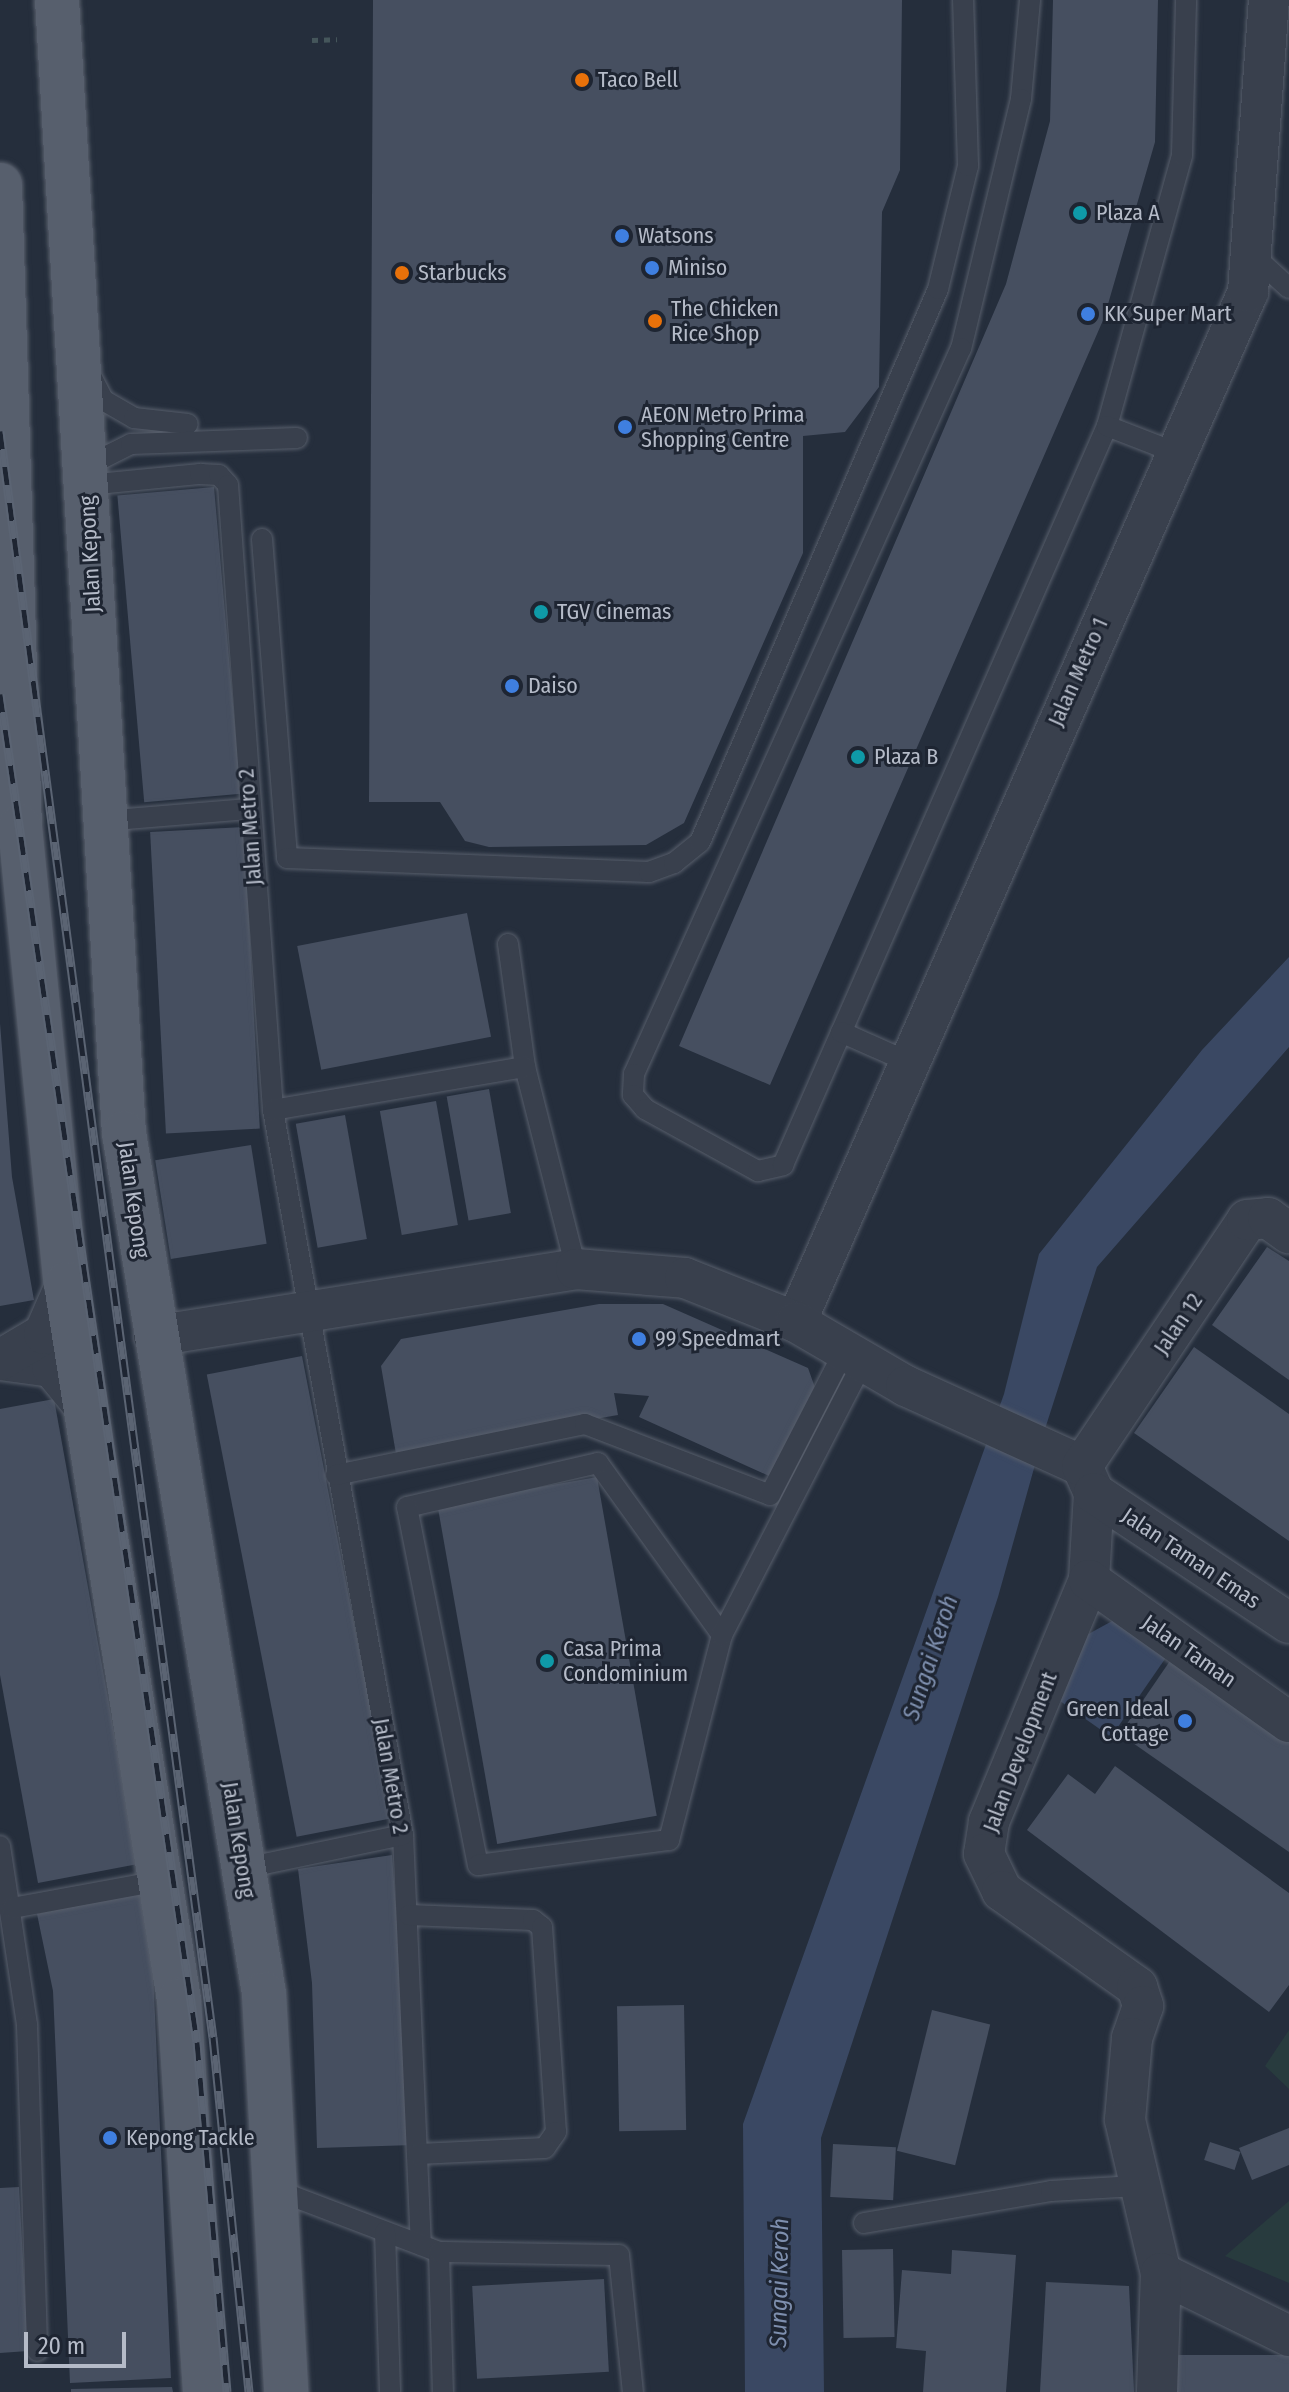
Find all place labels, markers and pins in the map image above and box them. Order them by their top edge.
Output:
place label: Taco Bell [598,67,678,93]
marker: Taco Bell [573,71,591,89]
place label: Plaza A [1096,200,1160,226]
marker: Plaza A [1071,204,1089,222]
place label: Watsons [638,223,714,249]
marker: Watsons [613,227,631,245]
place label: Miniso [668,255,727,281]
marker: Miniso [643,259,661,277]
place label: Starbucks [418,260,507,286]
marker: Starbucks [393,264,411,282]
place label: The Chicken Rice Shop [671,295,779,346]
place label: KK Super Mart [1104,301,1232,327]
marker: KK Super Mart [1079,305,1097,323]
marker: The Chicken Rice Shop [646,312,664,330]
place label: AEON Metro Prima Shopping Centre [641,401,804,452]
marker: AEON Metro Prima Shopping Centre [616,418,634,436]
place label: TGV Cinemas [557,599,672,625]
marker: TGV Cinemas [532,603,550,621]
place label: Daiso [528,673,578,699]
marker: Daiso [503,677,521,695]
place label: Plaza B [874,744,938,770]
marker: Plaza B [849,748,867,766]
place label: 99 Speedmart [655,1326,780,1352]
marker: 99 Speedmart [630,1330,648,1348]
place label: Casa Prima Condominium [563,1635,688,1686]
marker: Casa Prima Condominium [538,1652,556,1670]
place label: Green Ideal Cottage [1066,1695,1169,1746]
marker: Green Ideal Cottage [1176,1712,1194,1730]
place label: Kepong Tackle [126,2125,255,2151]
marker: Kepong Tackle [101,2129,119,2147]

